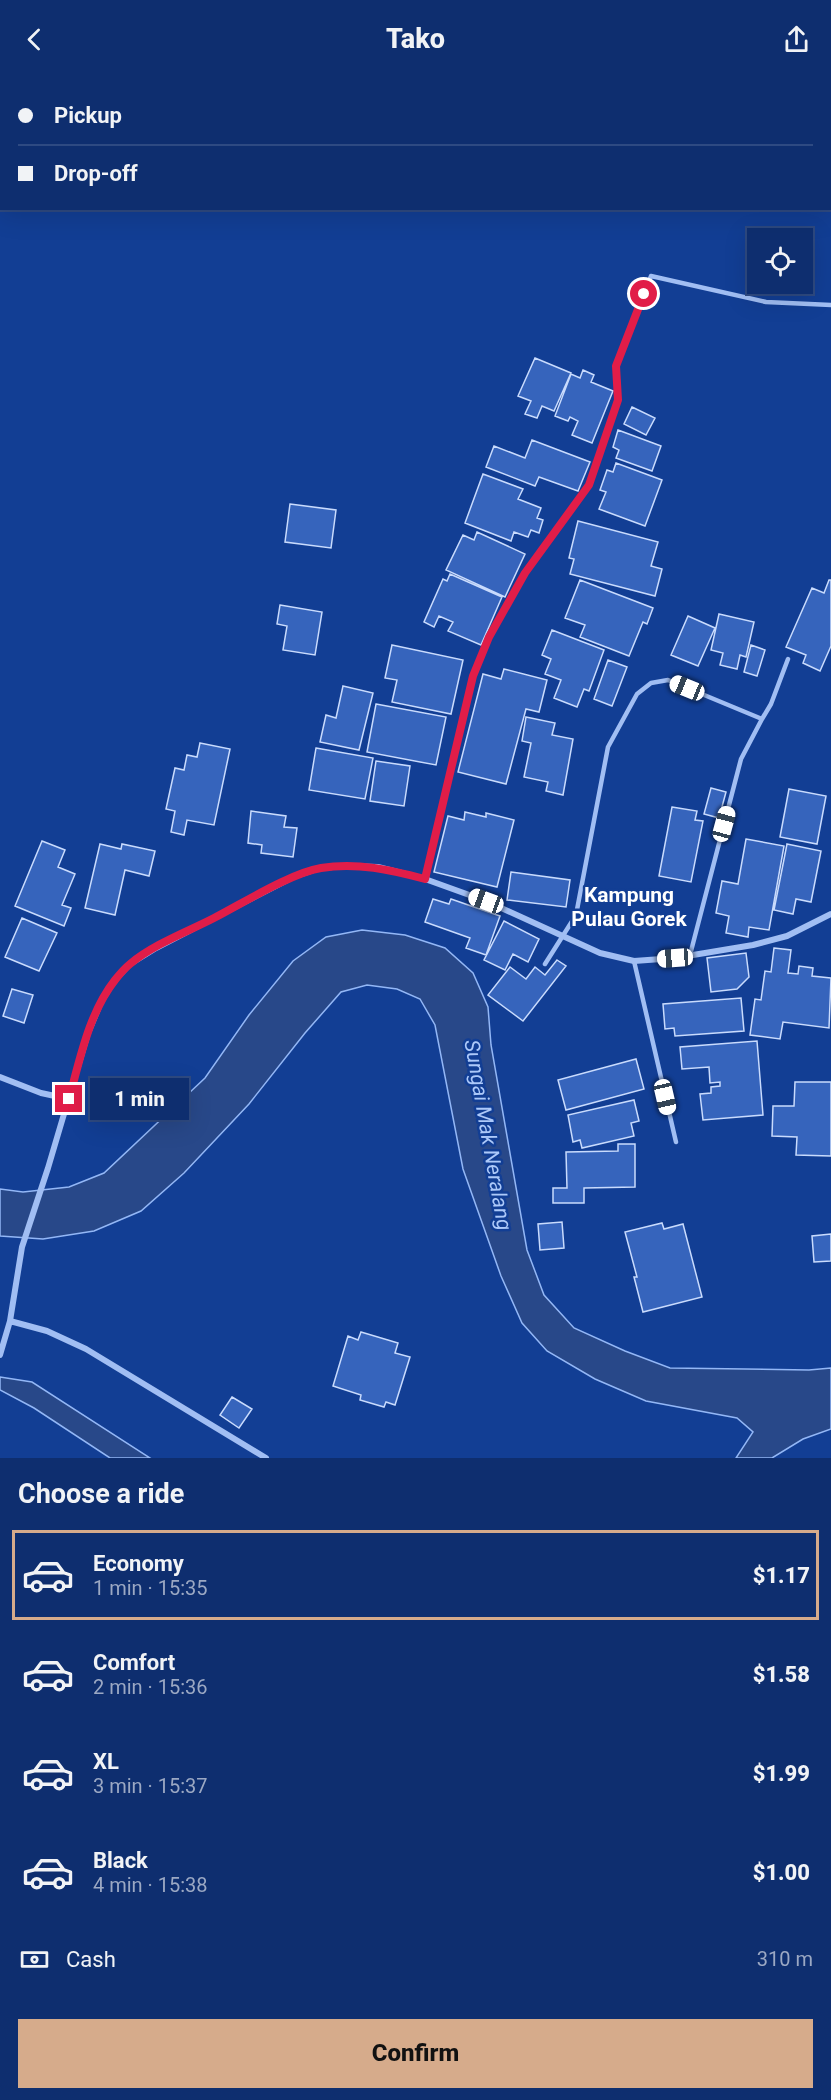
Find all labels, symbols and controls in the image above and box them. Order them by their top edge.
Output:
icon: back [18,23,51,56]
text: Tako [386,23,445,55]
icon: share [780,23,813,56]
text: Pickup [54,103,122,128]
text: Drop-off [54,161,138,186]
map controls [747,228,813,294]
button: locate [747,228,813,294]
route start [630,280,657,307]
car [667,673,707,703]
car [711,804,737,844]
district label: Kampung Pulau Gorek [571,883,687,931]
car [466,886,506,916]
car [656,948,694,968]
water label: Sungai Mak Neralang [459,1038,517,1232]
car [652,1077,678,1117]
callout: 1 min [90,1078,189,1120]
route end [55,1085,82,1112]
text: 1 min [114,1087,165,1111]
text: Choose a ride [18,1478,184,1510]
icon: car [21,1548,75,1602]
text: Economy [93,1551,184,1576]
text: $1.17 [753,1563,810,1588]
text: 1 min · 15:35 [93,1576,208,1600]
icon: car [21,1647,75,1701]
text: Comfort [93,1650,175,1675]
text: $1.58 [753,1662,810,1687]
text: 2 min · 15:36 [93,1675,208,1699]
icon: car [21,1746,75,1800]
text: XL [93,1749,119,1774]
text: $1.99 [753,1761,810,1786]
text: 3 min · 15:37 [93,1774,208,1798]
icon: car [21,1845,75,1899]
text: Black [93,1848,148,1873]
text: $1.00 [753,1860,810,1885]
text: 4 min · 15:38 [93,1873,208,1897]
icon: cash [18,1943,51,1976]
text: Cash [66,1947,116,1972]
text: 310 m [757,1947,813,1971]
button: Confirm [18,2019,813,2088]

